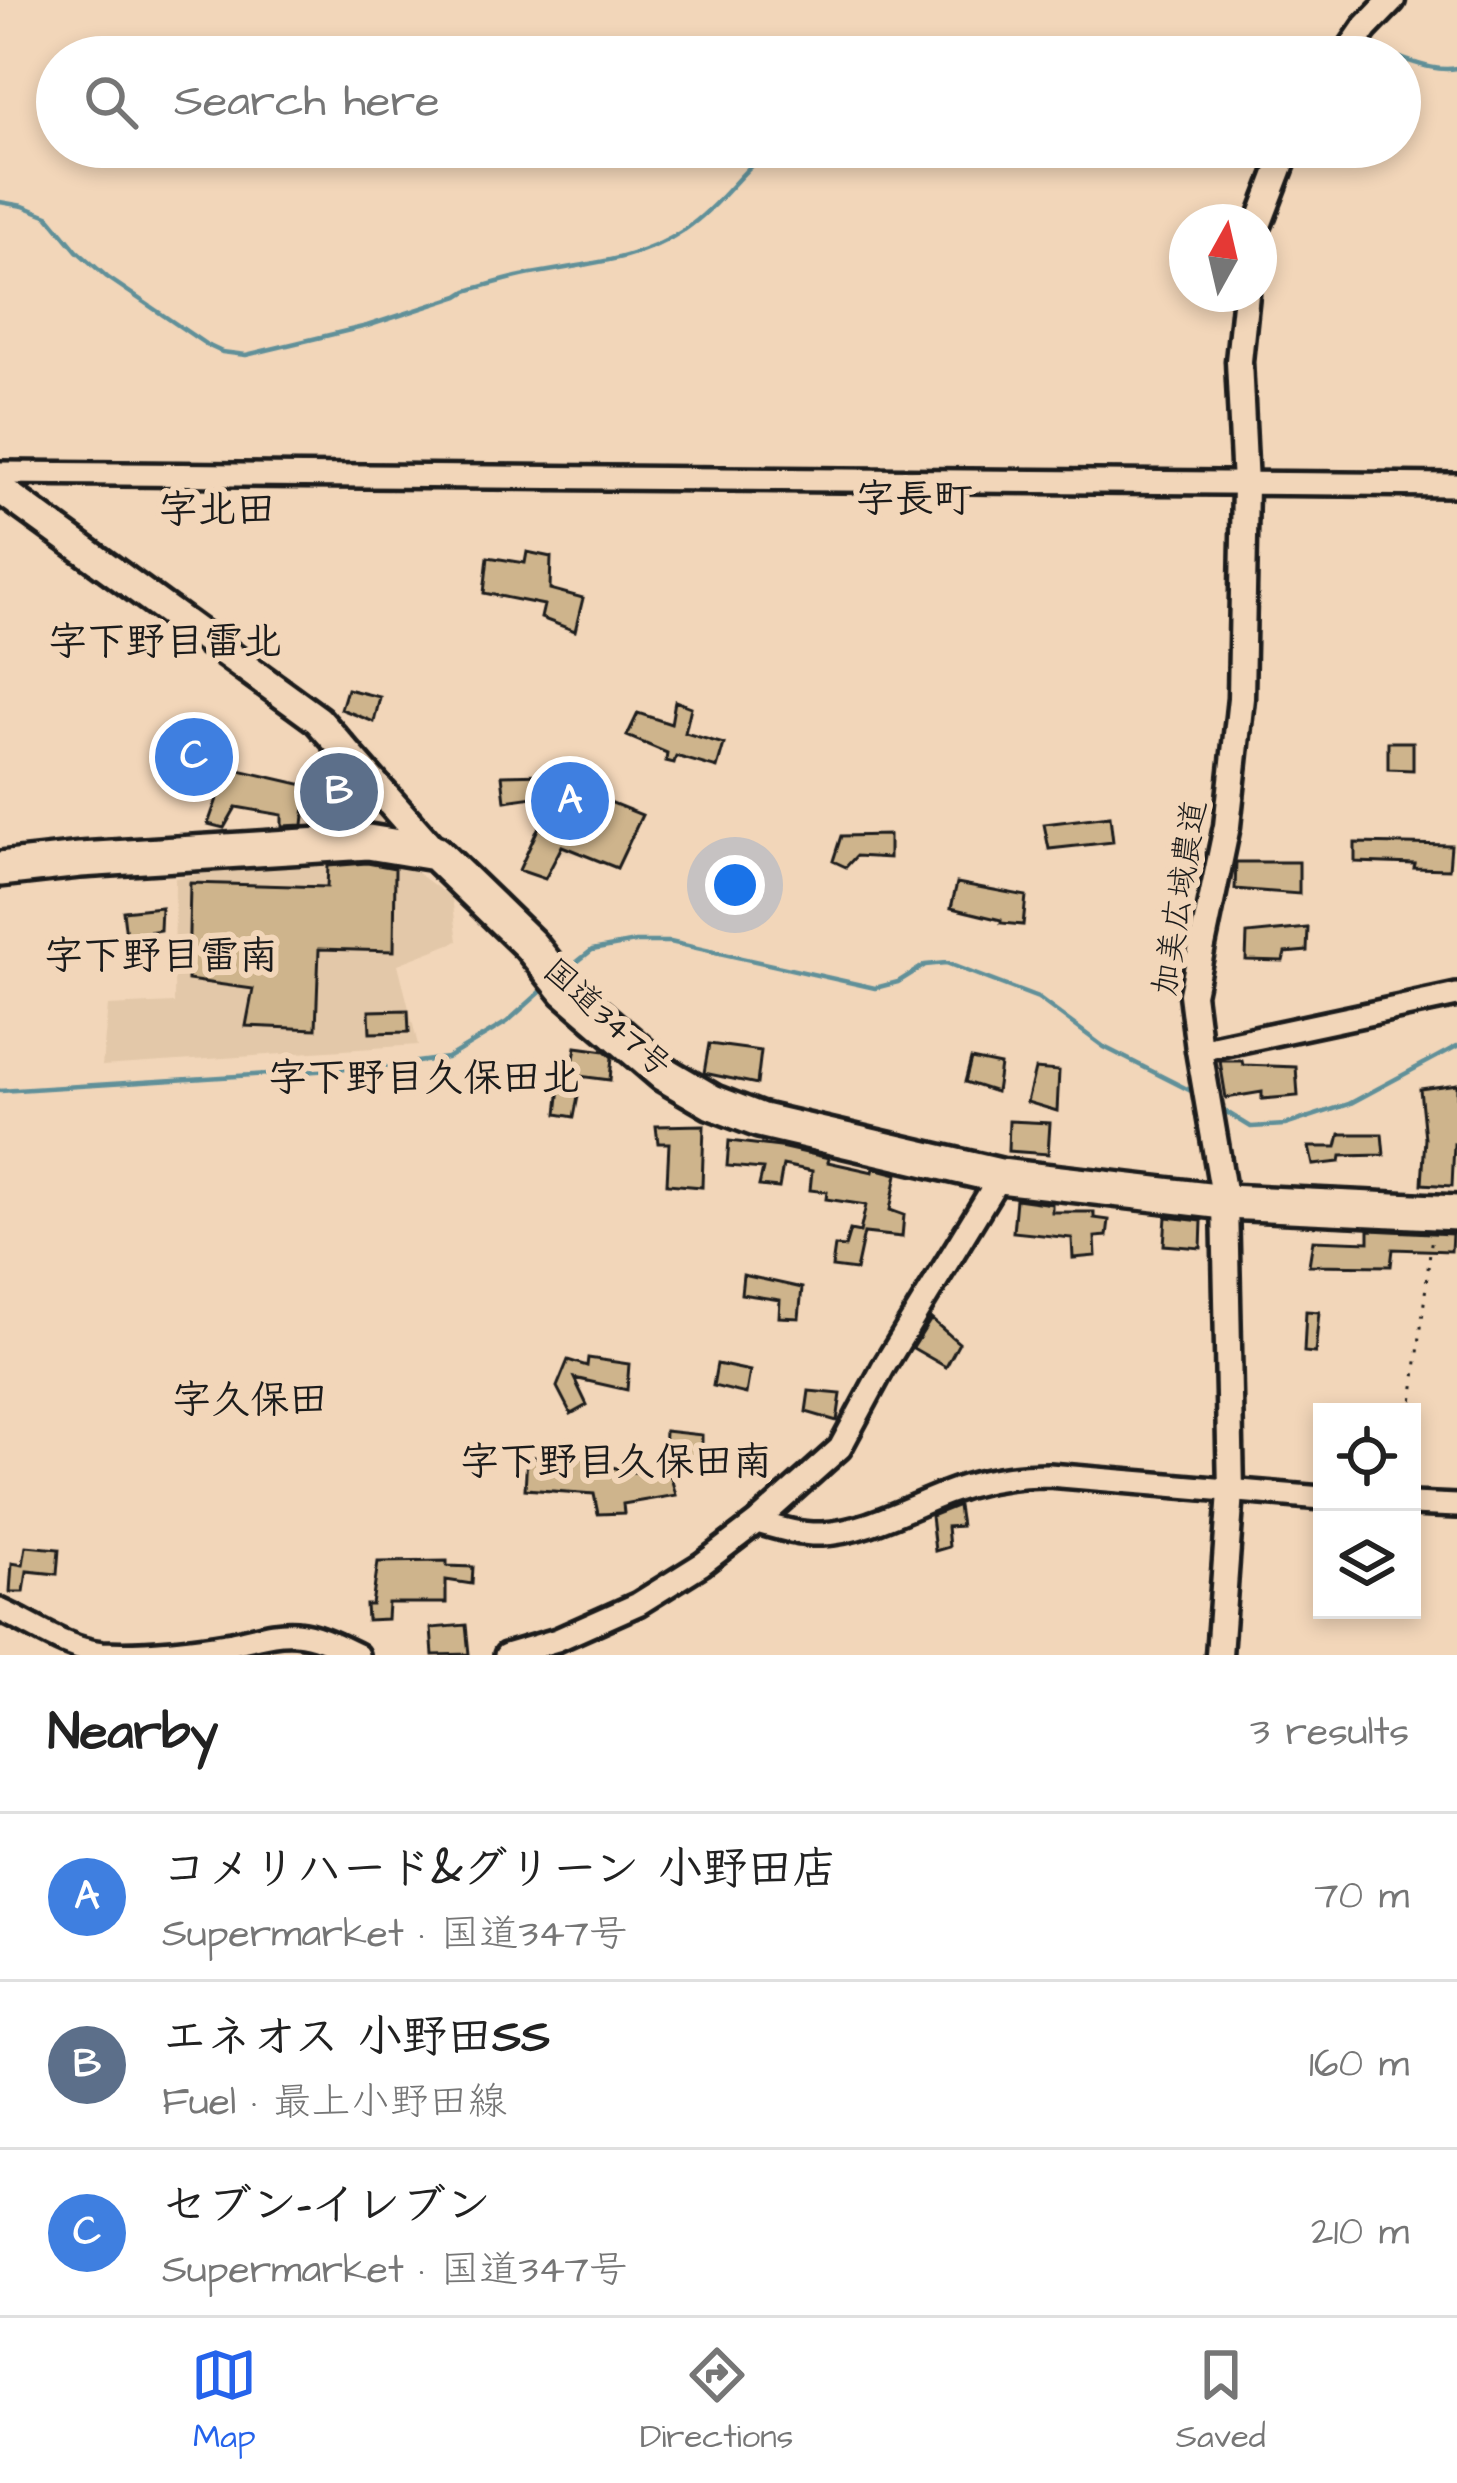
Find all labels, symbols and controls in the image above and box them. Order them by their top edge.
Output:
search box [36,36,1421,168]
icon: search [78,69,144,135]
text: Search here [174,71,440,133]
north arrow [1169,204,1277,312]
district label: 字長町 [855,473,973,527]
district label: 字北田 [158,484,276,538]
district label: 字下野目雷北 [48,616,282,670]
pin: C [155,712,233,802]
pin: B [300,747,378,837]
pin: A [531,756,609,846]
street label: 加美広域農道 [1142,797,1218,999]
your location [705,855,765,915]
district label: 字下野目雷南 [44,930,278,984]
street label: 国道347号 [533,948,681,1088]
district label: 字下野目久保田北 [268,1052,580,1106]
district label: 字久保田 [172,1374,328,1428]
map controls [1313,1403,1421,1619]
button: locate [1313,1403,1421,1511]
district label: 字下野目久保田南 [460,1436,772,1490]
button: layers [1313,1511,1421,1619]
text: Nearby [48,1698,218,1769]
text: 3 results [1250,1706,1409,1760]
text: コメリハード&グリーン 小野田店 [162,1839,837,1901]
text: A [75,1870,99,1924]
text: 70 m [1314,1870,1409,1924]
text: Supermarket · 国道347号 [162,1908,628,1962]
text: エネオス 小野田SS [162,2007,550,2069]
text: B [73,2038,101,2092]
text: 160 m [1309,2038,1409,2092]
text: Fuel · 最上小野田線 [162,2076,507,2130]
text: セブン-イレブン [162,2175,491,2237]
text: C [73,2206,101,2260]
text: 210 m [1311,2206,1409,2260]
text: Supermarket · 国道347号 [162,2244,628,2298]
tab: Map [191,2342,257,2460]
tab: Directions [640,2342,793,2460]
tab: Saved [1176,2342,1266,2460]

